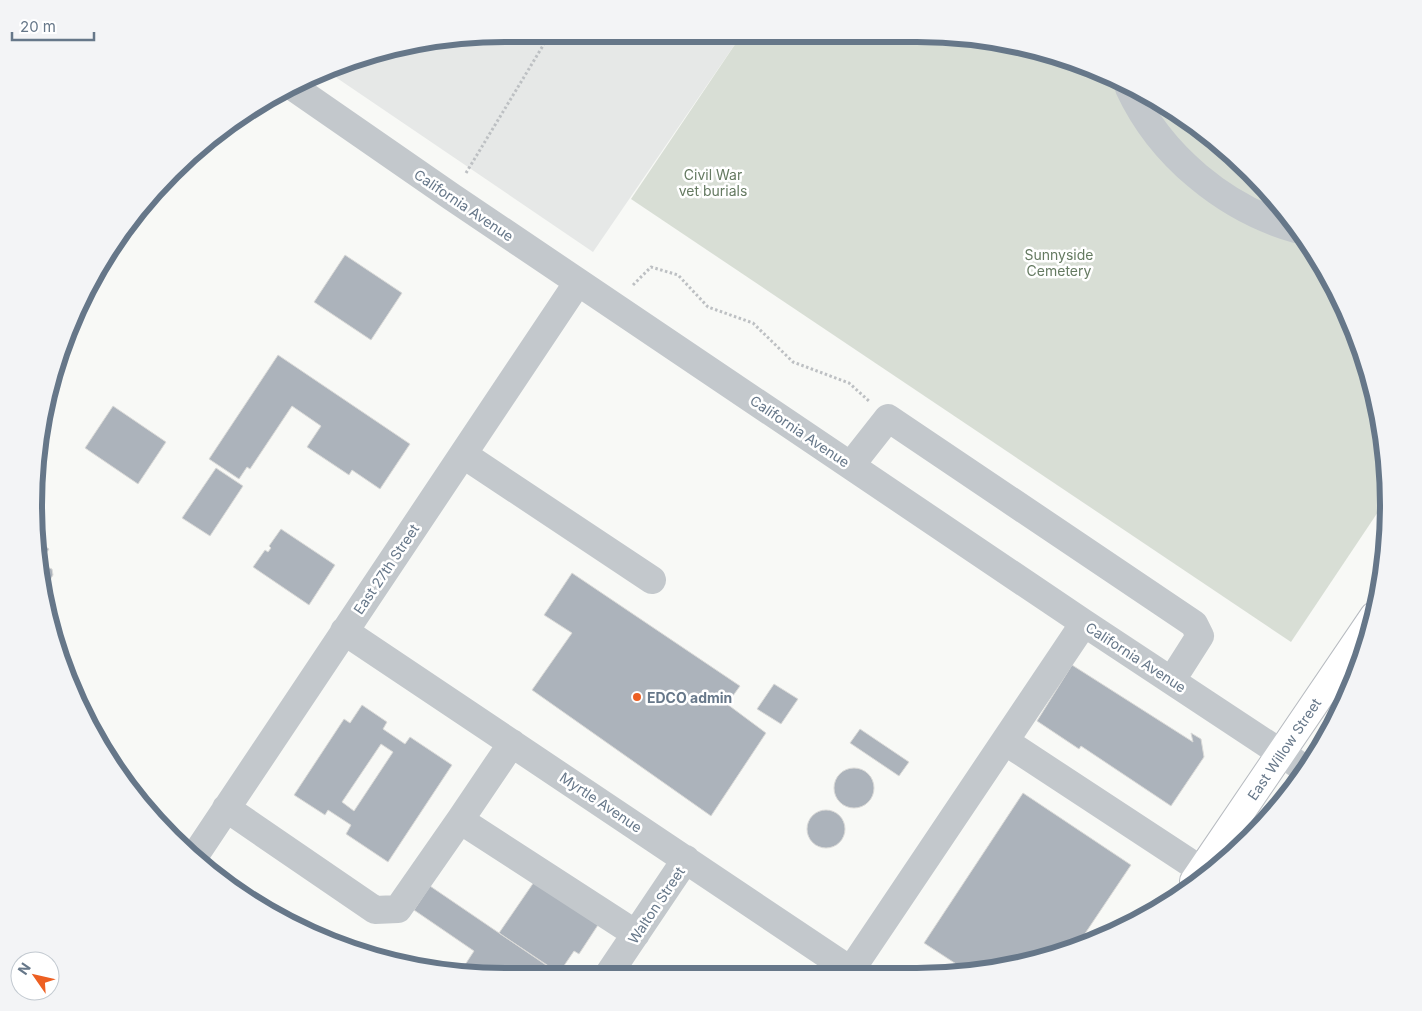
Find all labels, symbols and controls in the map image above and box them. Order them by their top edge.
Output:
scale bar [12,10,95,42]
text: 20 m [20,17,56,36]
street label: California Avenue [411,165,517,245]
park label: Civil War vet burials [679,166,747,199]
park label: Sunnyside Cemetery [1025,246,1093,279]
street label: California Avenue [747,391,853,471]
street label: East 27th Street [350,520,423,617]
street label: California Avenue [1083,618,1189,696]
place label: EDCO admin [647,689,732,706]
marker: EDCO admin [631,691,643,703]
street label: East Willow Street [1244,694,1325,803]
street label: Myrtle Avenue [557,768,645,836]
street label: Walton Street [624,863,688,947]
north arrow [10,951,60,1001]
text: N [14,959,34,978]

